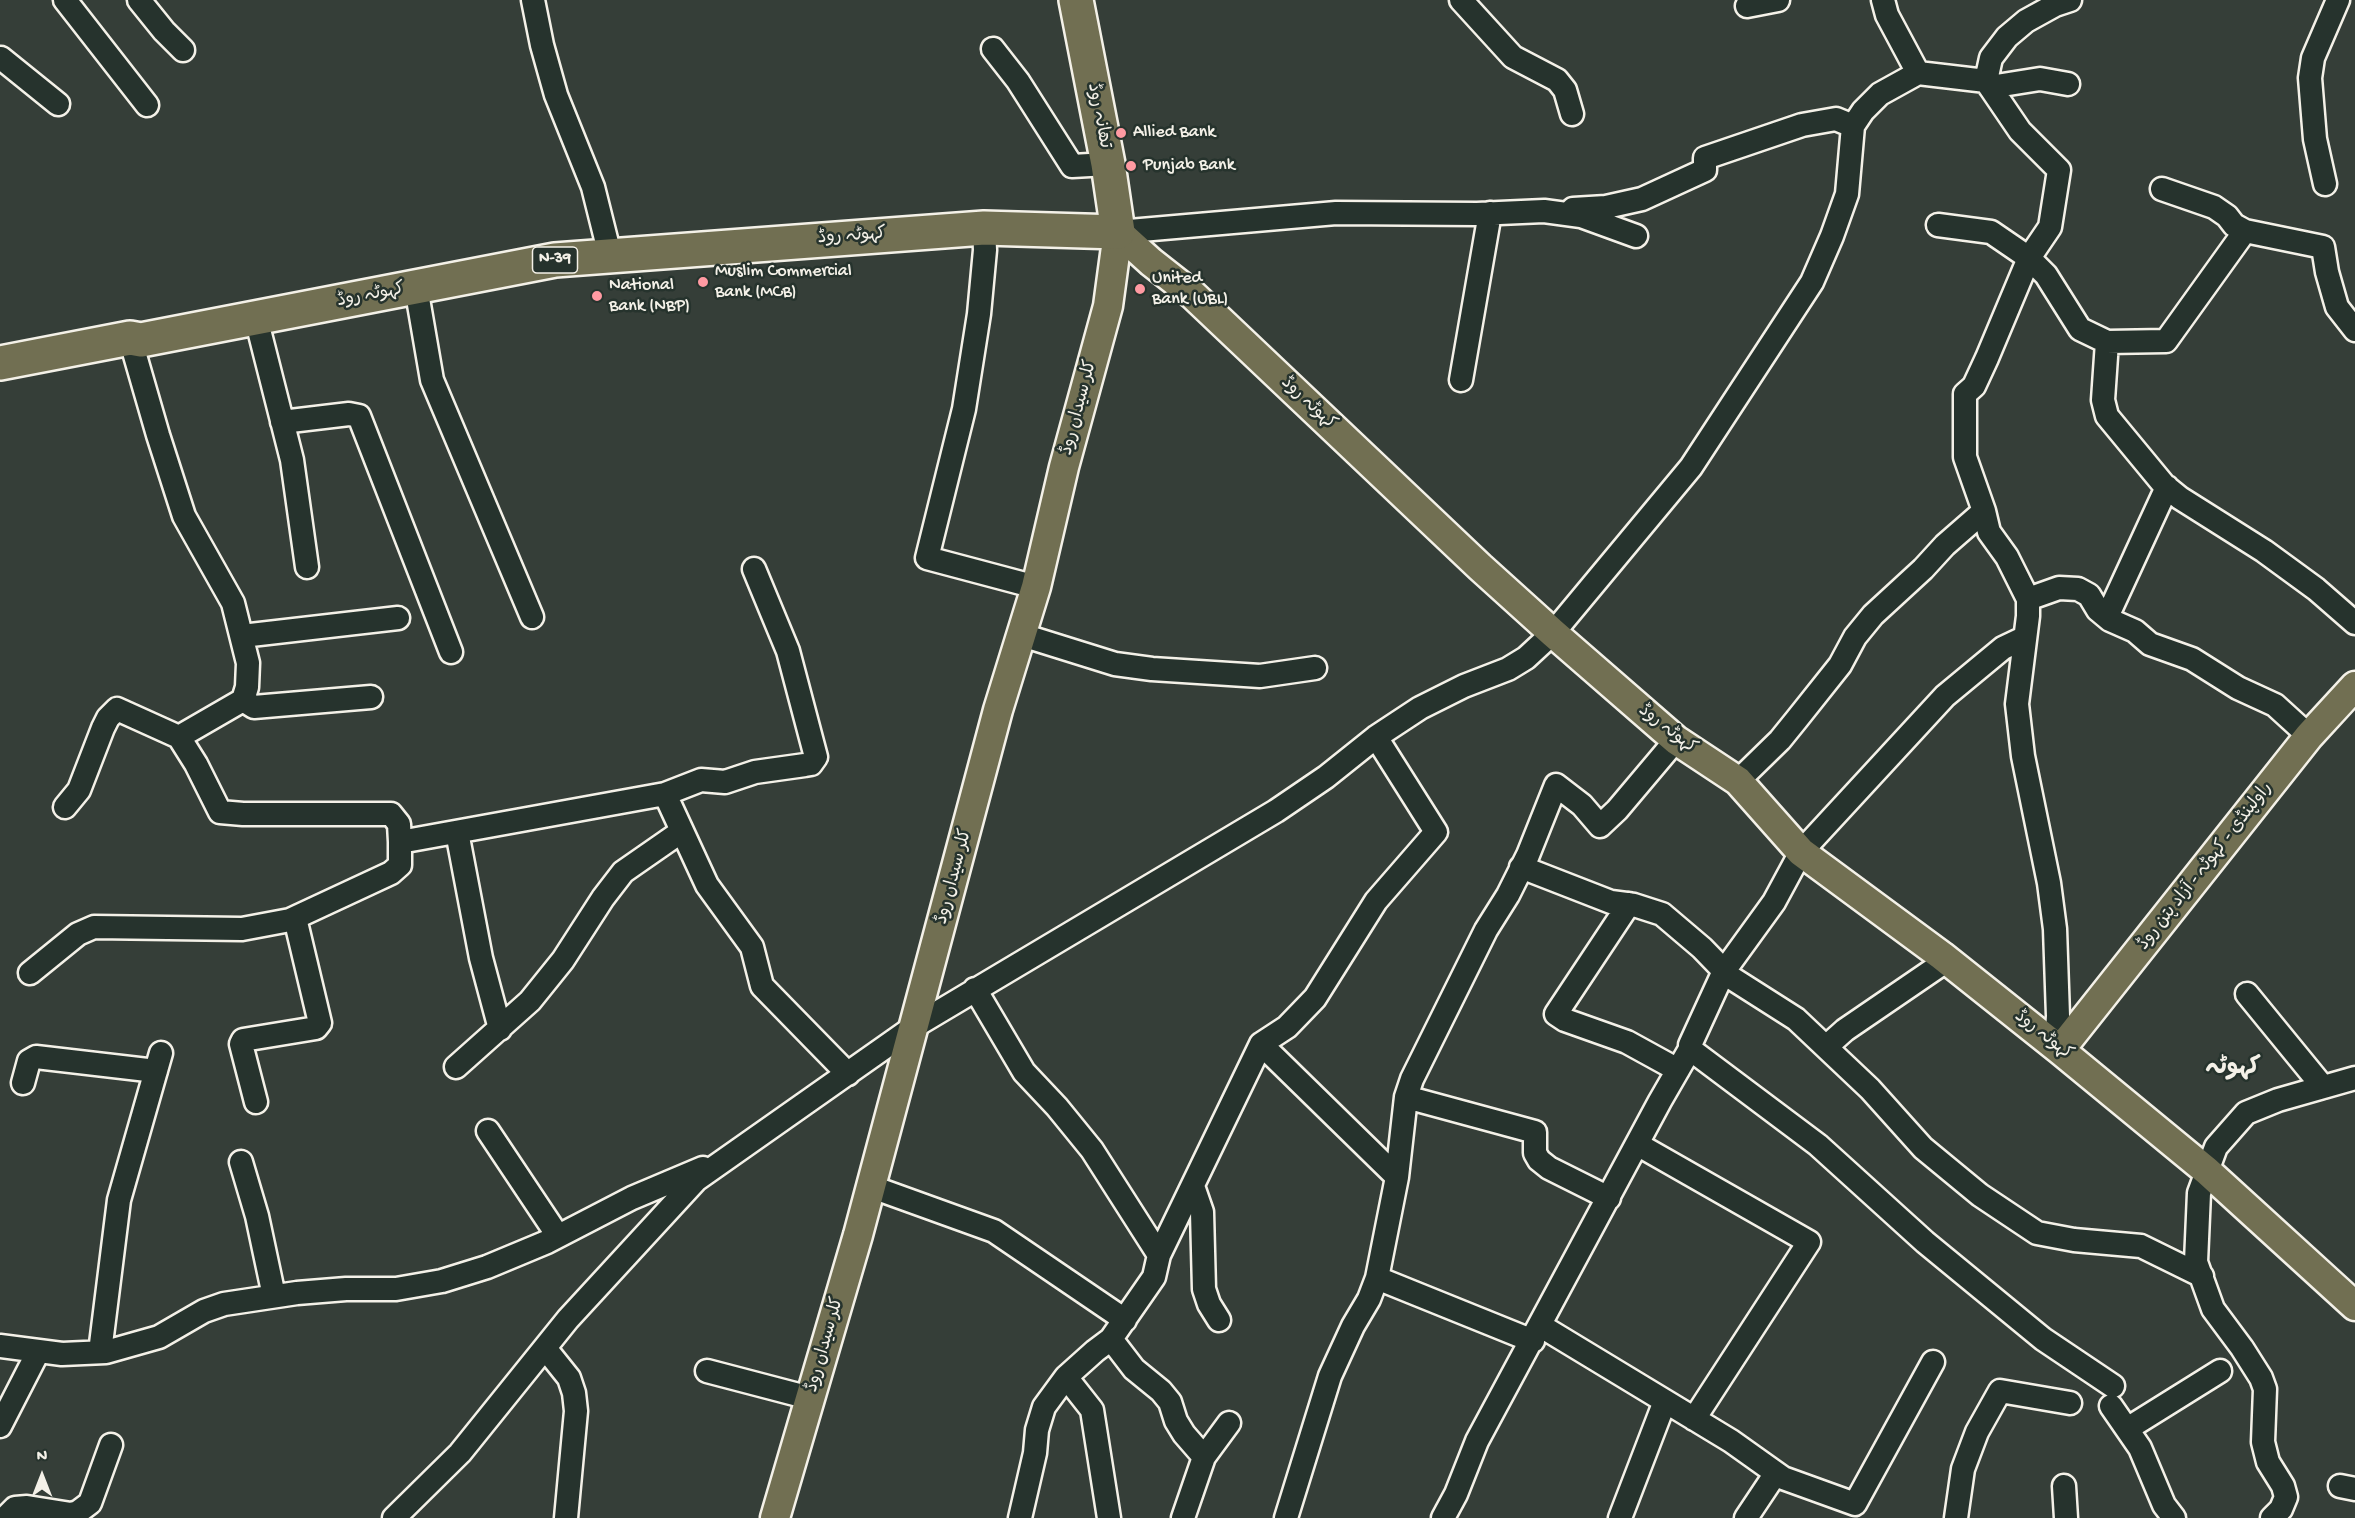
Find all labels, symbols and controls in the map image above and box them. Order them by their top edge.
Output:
street label: تھانہ روڈ [1081,81,1115,151]
place label: Allied Bank [1133,122,1215,144]
marker: Allied Bank [1114,126,1128,140]
place label: Punjab Bank [1143,155,1235,177]
marker: Punjab Bank [1124,159,1138,173]
street label: کہوٹہ روڈ [817,224,887,250]
road number: N-39 [532,247,578,273]
place label: Muslim Commercial Bank (MCB) [715,261,852,304]
place label: United Bank (UBL) [1152,268,1228,310]
place label: National Bank (NBP) [609,275,690,318]
marker: Muslim Commercial Bank (MCB) [696,275,710,289]
street label: کہوٹہ روڈ [335,279,407,313]
marker: United Bank (UBL) [1133,282,1147,296]
marker: National Bank (NBP) [590,289,604,303]
street label: کلر سیداں روڈ [1057,358,1103,458]
street label: کہوٹہ روڈ [1276,373,1340,435]
street label: کہوٹہ روڈ [1633,700,1701,760]
street label: راولپنڈی - کہوٹہ - آزاد پتن روڈ [2134,779,2278,955]
street label: کلر سیداں روڈ [932,827,978,927]
street label: کہوٹہ روڈ [2009,1006,2077,1066]
district label: کہوٹہ [2205,1055,2261,1083]
street label: کلر سیداں روڈ [802,1295,850,1395]
north arrow [12,1446,72,1506]
text: N [37,1448,47,1467]

